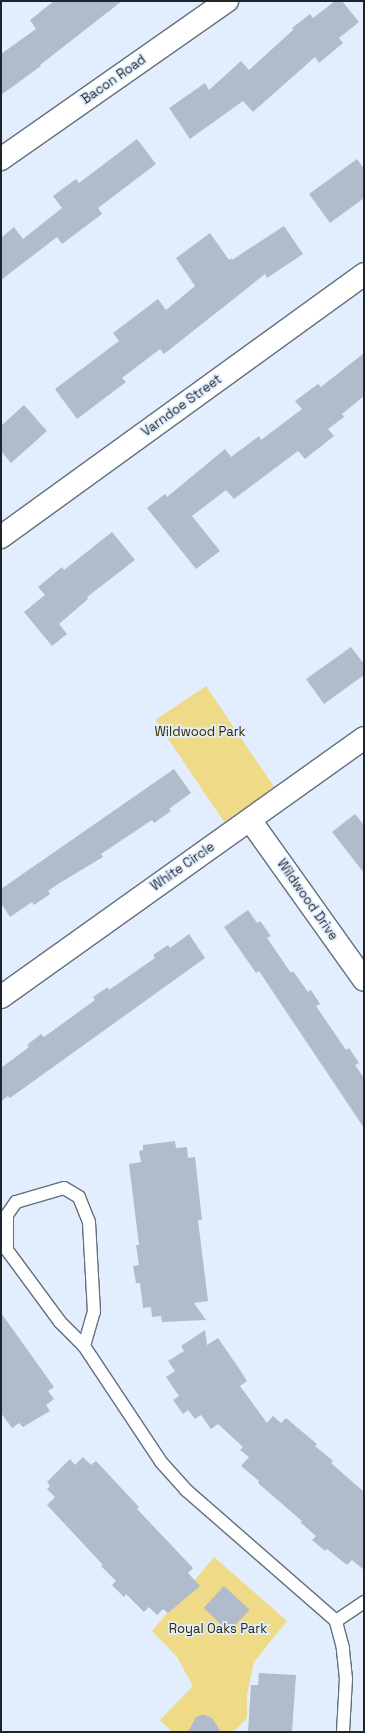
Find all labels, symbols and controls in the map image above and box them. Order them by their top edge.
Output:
street label: Bacon Road [79,52,149,108]
street label: Varndoe Street [139,372,225,440]
park label: Wildwood Park [154,724,246,740]
street label: White Circle [148,839,218,895]
street label: Wildwood Drive [273,856,341,944]
park label: Royal Oaks Park [169,1621,267,1637]

